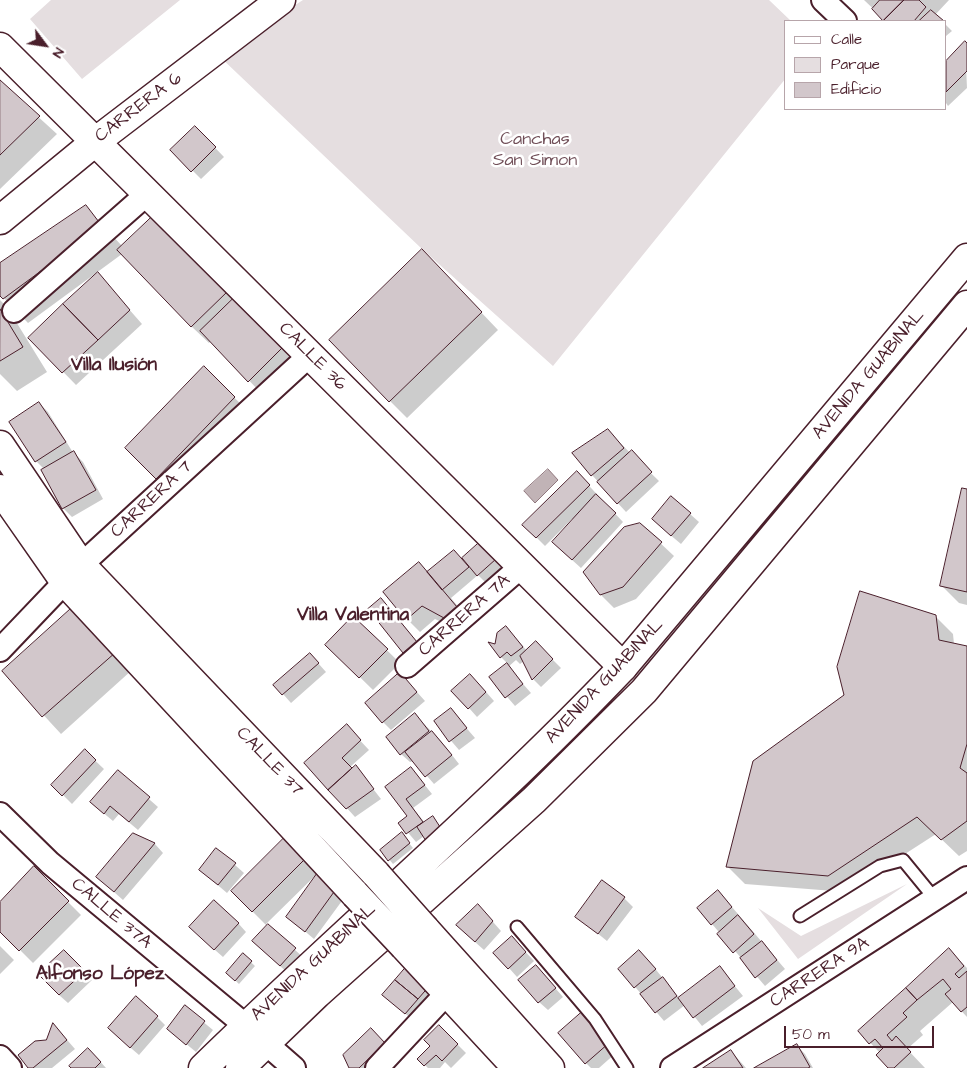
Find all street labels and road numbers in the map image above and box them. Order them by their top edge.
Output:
street label: CARRERA 6 [91,68,187,148]
street label: AVENIDA GUABINAL [808,306,930,444]
street label: CALLE 36 [273,318,351,396]
street label: CARRERA 7 [107,457,197,543]
street label: CARRERA 7A [415,570,515,662]
street label: AVENIDA GUABINAL [542,615,668,749]
street label: CALLE 37 [231,723,307,801]
street label: CALLE 37A [66,874,156,954]
street label: AVENIDA GUABINAL [247,900,381,1026]
street label: CARRERA 9A [766,933,874,1013]

